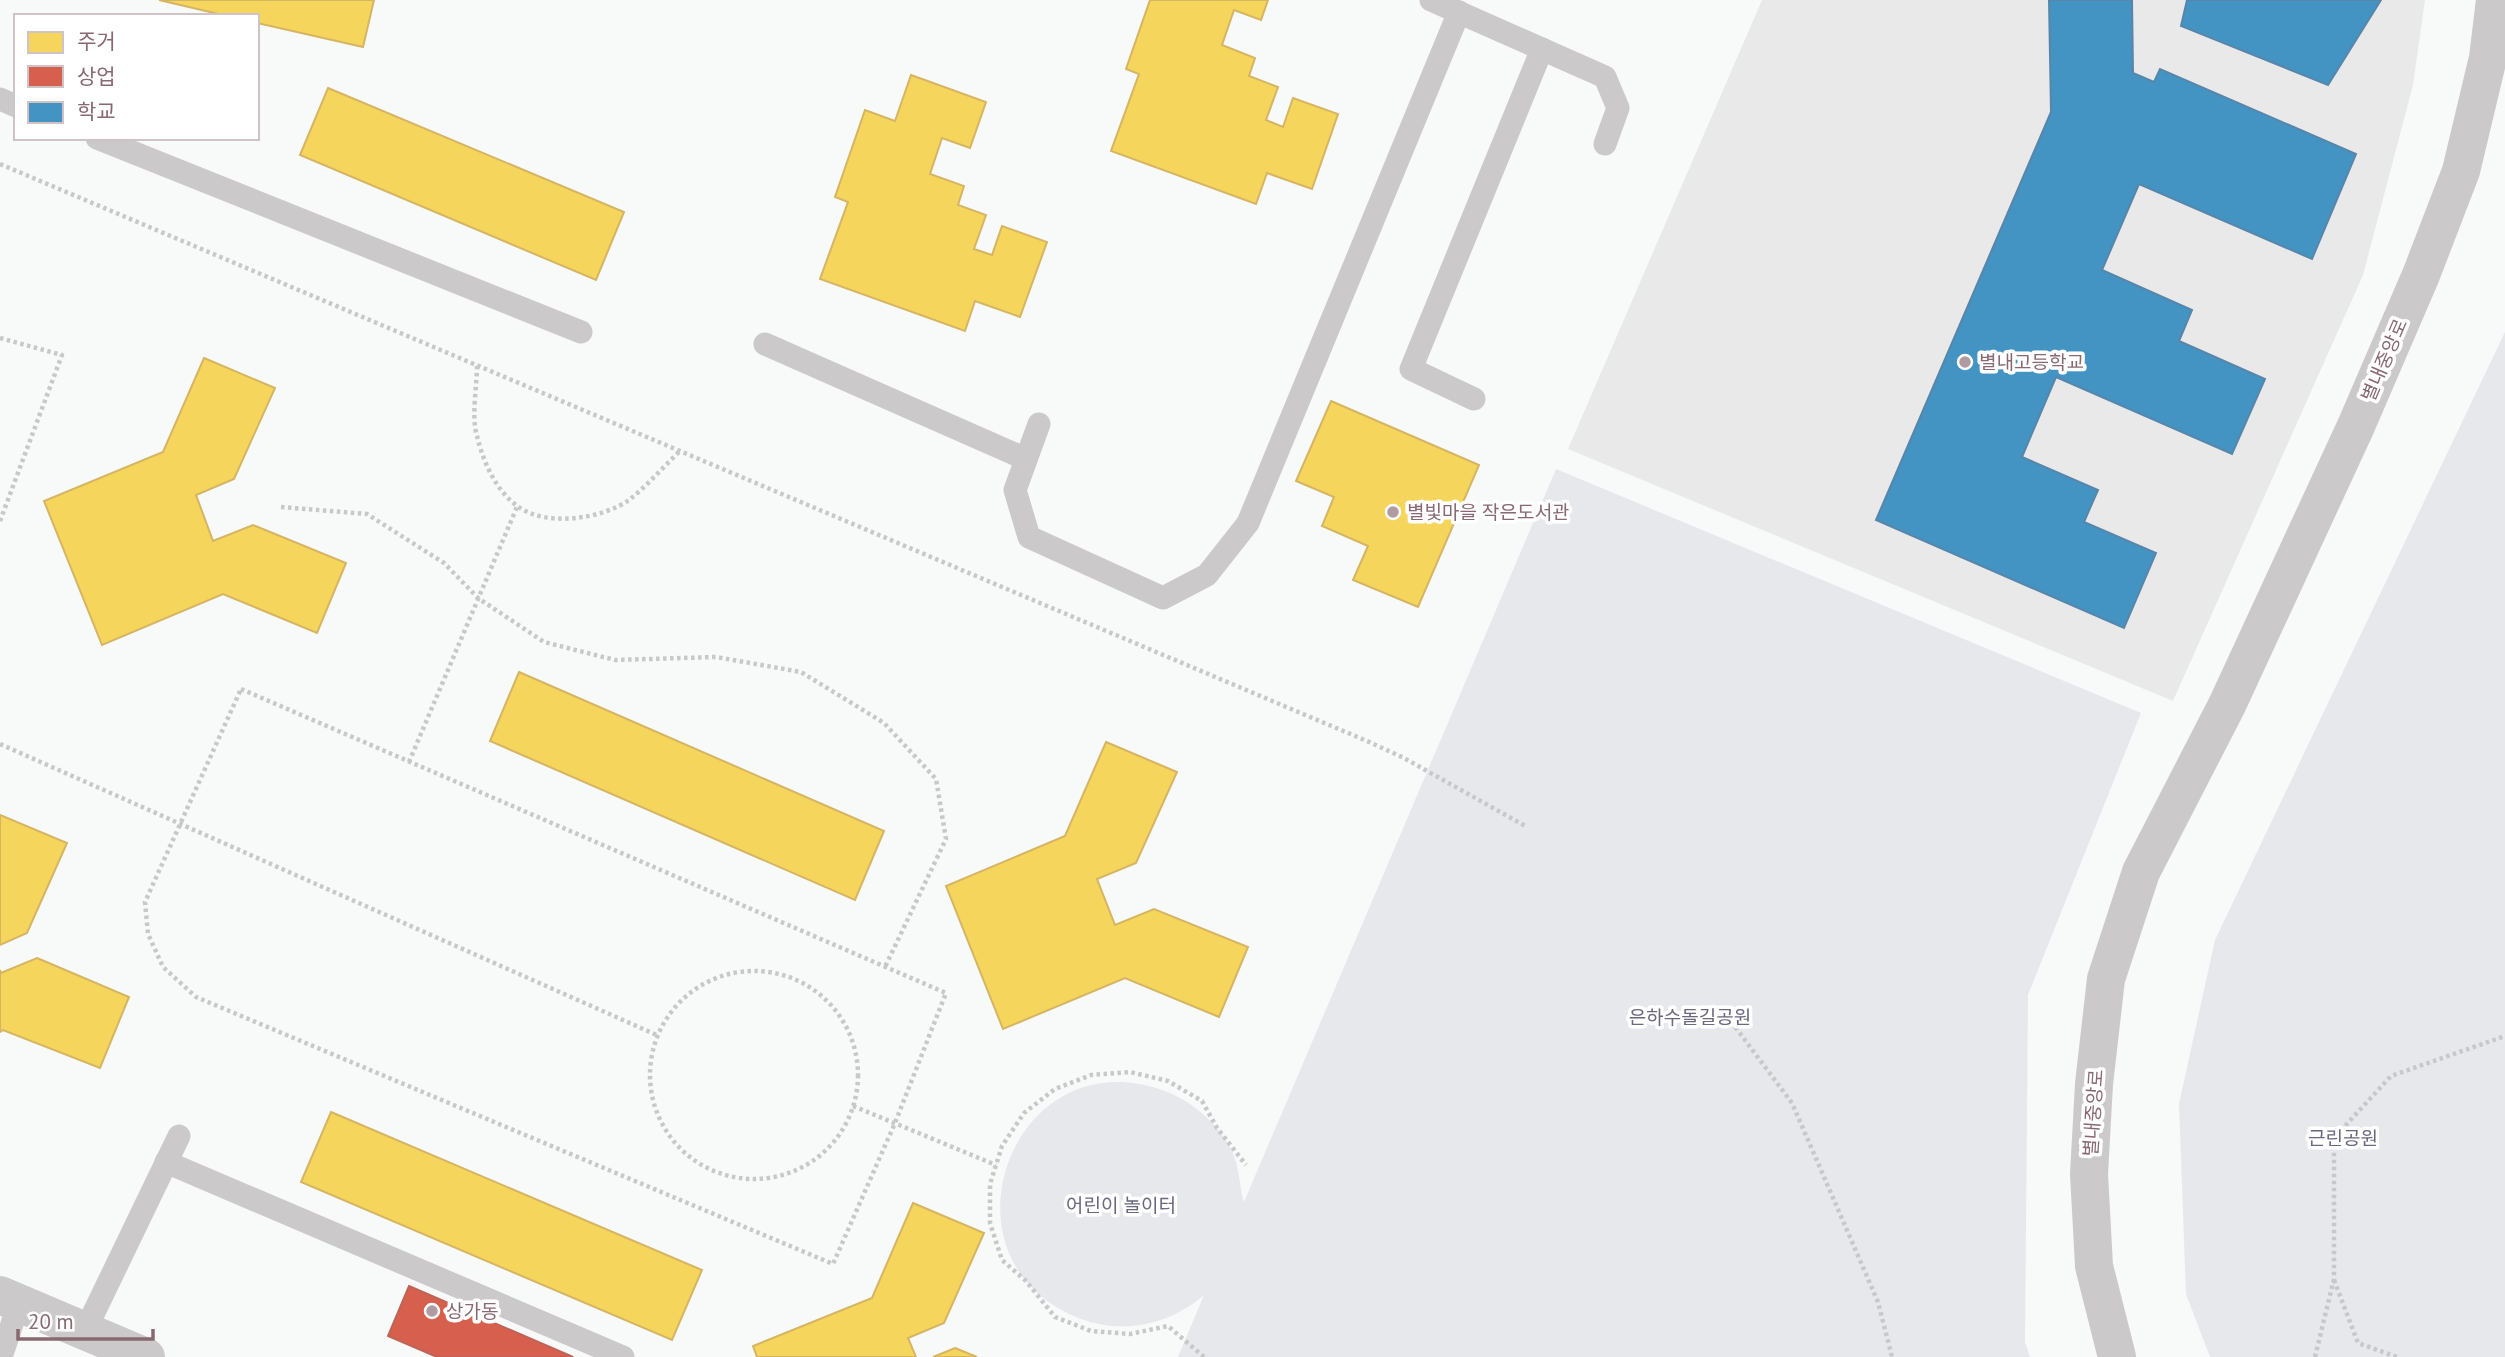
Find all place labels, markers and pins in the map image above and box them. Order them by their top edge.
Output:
place label: 별내고등학교 [1979,350,2084,374]
marker: 별내고등학교 [1957,354,1973,370]
place label: 별빛마을 작은도서관 [1407,500,1569,524]
marker: 별빛마을 작은도서관 [1385,504,1401,520]
place label: 상가동 [446,1299,498,1323]
marker: 상가동 [424,1303,440,1319]

